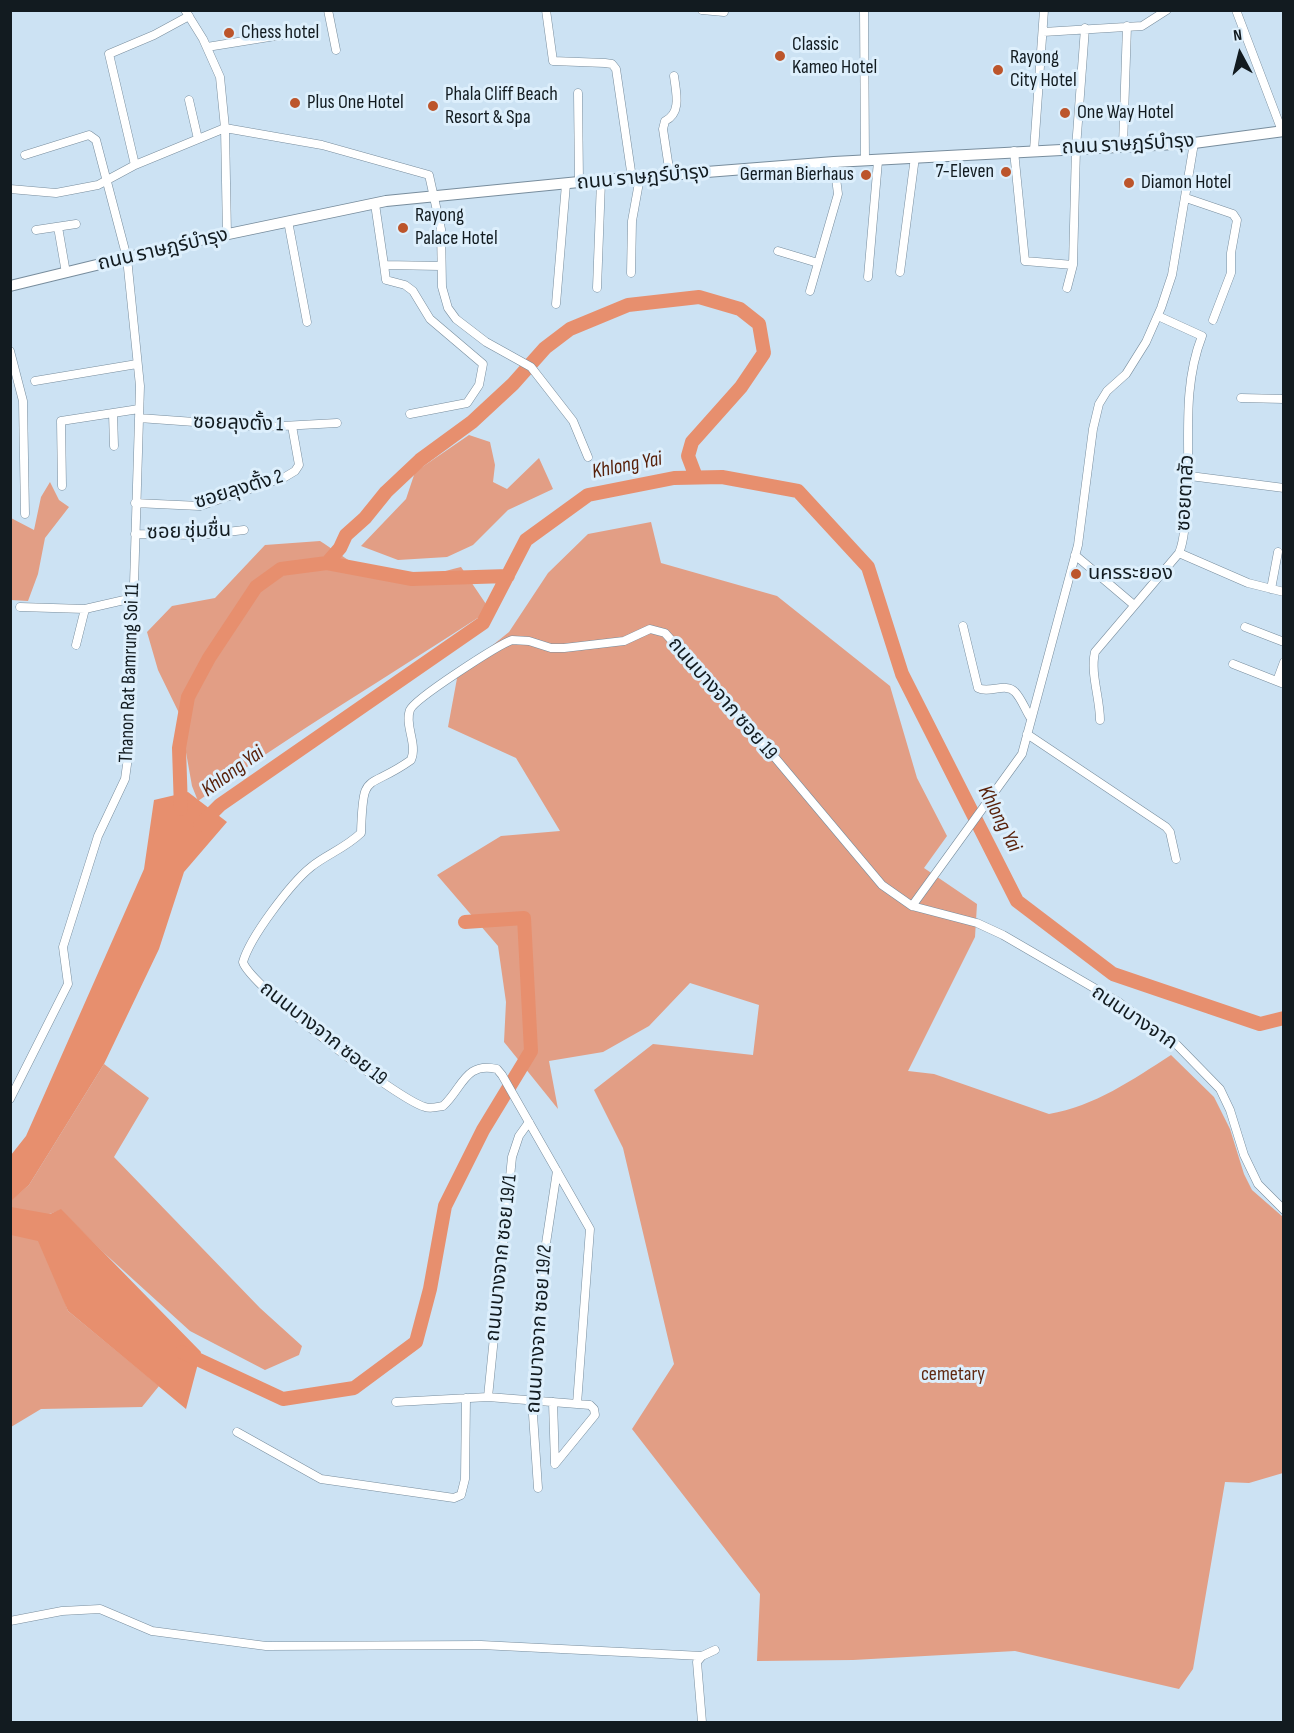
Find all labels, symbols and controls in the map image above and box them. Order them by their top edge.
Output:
place label: Chess hotel [241,21,319,45]
north arrow [1210,24,1270,84]
marker: Chess hotel [222,26,236,40]
text: N [1232,26,1243,46]
place label: Classic Kameo Hotel [792,33,877,80]
place label: Rayong City Hotel [1010,46,1077,93]
marker: Classic Kameo Hotel [773,49,787,63]
marker: Rayong City Hotel [991,63,1005,77]
place label: Phala Cliff Beach Resort & Spa [445,83,558,130]
place label: Plus One Hotel [307,91,404,115]
marker: Plus One Hotel [288,96,302,110]
marker: Phala Cliff Beach Resort & Spa [426,99,440,113]
place label: One Way Hotel [1077,101,1174,125]
marker: One Way Hotel [1058,106,1072,120]
street label: ถนน ราษฎร์บำรุง [1061,130,1195,160]
street label: ถนน ราษฎร์บำรุง [576,160,710,196]
place label: 7-Eleven [936,160,994,184]
place label: German Bierhaus [740,163,854,187]
marker: 7-Eleven [999,165,1013,179]
marker: German Bierhaus [859,168,873,182]
place label: Diamon Hotel [1141,171,1231,195]
marker: Diamon Hotel [1122,176,1136,190]
place label: Rayong Palace Hotel [415,204,498,251]
marker: Rayong Palace Hotel [396,221,410,235]
street label: ถนน ราษฎร์บำรุง [96,223,230,277]
street label: ซอยลุงตั้ง 1 [192,410,284,438]
water label: Khlong Yai [590,447,664,485]
street label: ซอยตาสัว [1172,454,1200,532]
street label: ซอยลุงตั้ง 2 [192,465,286,515]
street label: ซอย ชุ่มชื่น [147,519,231,545]
place label: นครระยอง [1088,562,1173,586]
marker: นครระยอง [1069,567,1083,581]
street label: Thanon Rat Bamrung Soi 11 [115,583,145,763]
street label: ถนนบางจาก ซอย 19 [662,633,782,765]
water label: Khlong Yai [197,741,269,803]
water label: Khlong Yai [972,782,1026,856]
street label: ถนนบางจาก ซอย 19 [255,977,391,1091]
street label: ถนนบางจาก [1087,981,1181,1055]
street label: ถนนบางจาก ซอย 19/1 [481,1173,523,1343]
street label: ถนนบางจาก ซอย 19/2 [522,1244,558,1414]
park label: cemetary [921,1363,985,1387]

